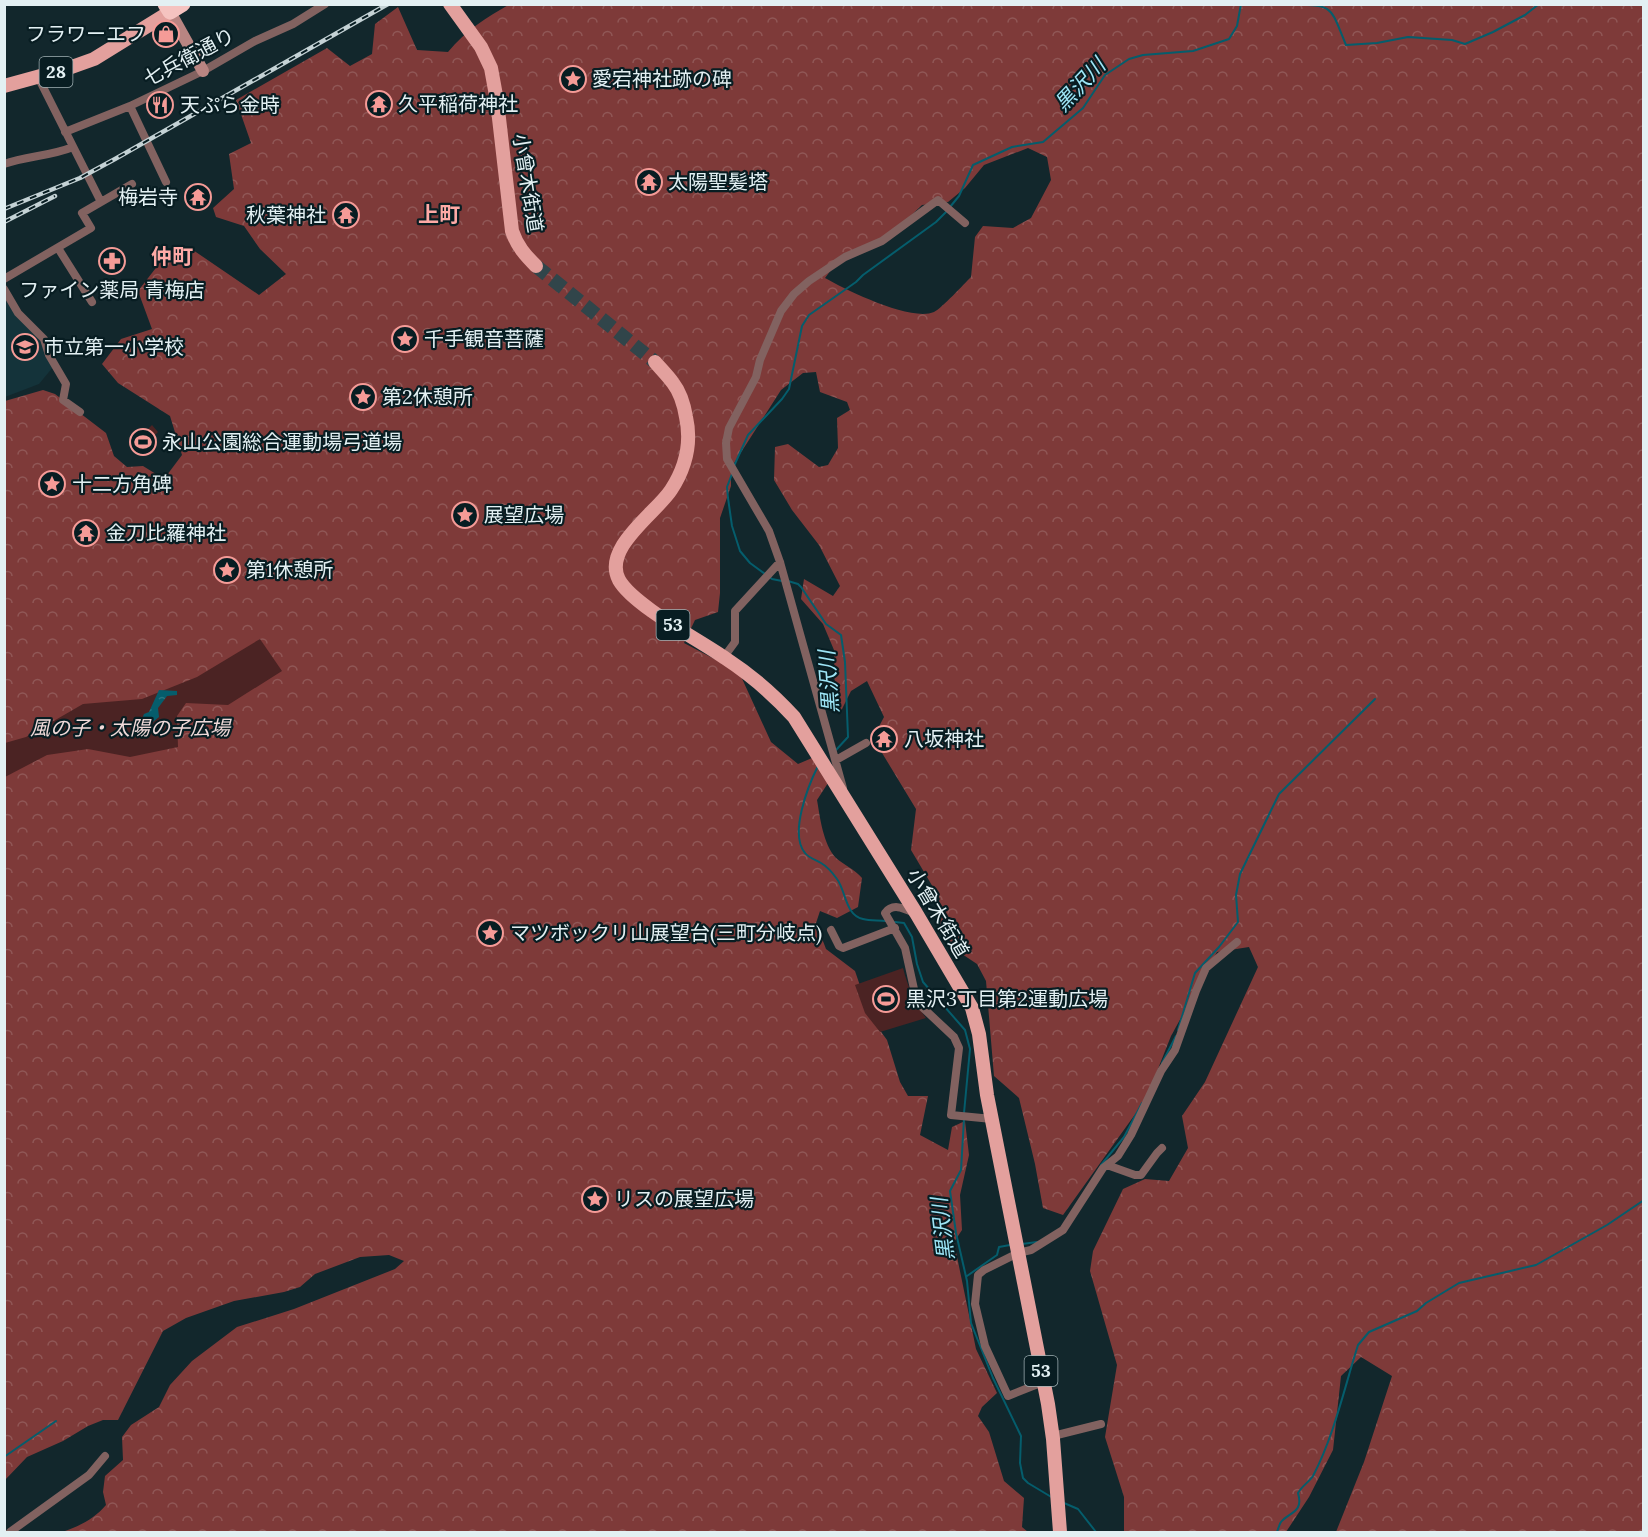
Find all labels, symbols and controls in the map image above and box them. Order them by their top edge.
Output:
shop icon: フラワーエフ [151,19,181,49]
place label: フラワーエフ [26,21,146,46]
street label: 七兵衛通り [139,22,239,91]
water label: 黒沢川 [1048,51,1112,117]
road number: 28 [40,57,72,87]
place icon: 愛宕神社跡の碑 [558,64,588,94]
place label: 愛宕神社跡の碑 [592,66,732,91]
temple icon: 久平稲荷神社 [364,89,394,119]
restaurant icon: 天ぷら金時 [145,90,175,120]
place label: 久平稲荷神社 [398,91,518,116]
place label: 天ぷら金時 [180,92,280,117]
street label: 小曾木街道 [508,132,549,234]
temple icon: 太陽聖髪塔 [634,167,664,197]
place label: 太陽聖髪塔 [668,169,768,194]
temple icon: 梅岩寺 [183,182,213,212]
place label: 梅岩寺 [118,184,178,209]
temple icon: 秋葉神社 [331,200,361,230]
district label: 上町 [418,201,460,228]
place label: 秋葉神社 [246,202,326,227]
district label: 仲町 [151,243,193,270]
pharmacy icon: ファイン薬局 青梅店 [97,246,127,276]
place label: ファイン薬局 青梅店 [19,277,205,302]
place icon: 千手観音菩薩 [390,324,420,354]
place label: 千手観音菩薩 [424,326,544,351]
school or university icon: 市立第一小学校 [10,332,40,362]
place label: 市立第一小学校 [44,334,184,359]
place icon: 第2休憩所 [348,382,378,412]
place label: 第2休憩所 [382,384,473,409]
sports icon: 永山公園総合運動場弓道場 [128,427,158,457]
place label: 永山公園総合運動場弓道場 [162,429,402,454]
place icon: 十二方角碑 [37,469,67,499]
place label: 十二方角碑 [72,471,172,496]
place icon: 展望広場 [450,500,480,530]
place label: 展望広場 [484,502,564,527]
temple icon: 金刀比羅神社 [71,518,101,548]
place label: 金刀比羅神社 [106,520,226,545]
place icon: 第1休憩所 [212,555,242,585]
place label: 第1休憩所 [246,557,333,582]
road number: 53 [656,610,690,640]
water label: 黒沢川 [813,648,844,714]
park label: 風の子・太陽の子広場 [30,715,232,740]
temple icon: 八坂神社 [869,724,899,754]
place label: 八坂神社 [904,726,984,751]
street label: 小曾木街道 [902,863,975,962]
place icon: マツボックリ山展望台(三町分岐点) [475,918,505,948]
place label: マツボックリ山展望台(三町分岐点) [510,920,822,946]
sports icon: 黒沢3丁目第2運動広場 [871,984,901,1014]
place label: 黒沢3丁目第2運動広場 [906,986,1108,1011]
place icon: リスの展望広場 [580,1184,610,1214]
place label: リスの展望広場 [614,1186,754,1211]
water label: 黒沢川 [925,1194,960,1262]
road number: 53 [1024,1356,1058,1386]

